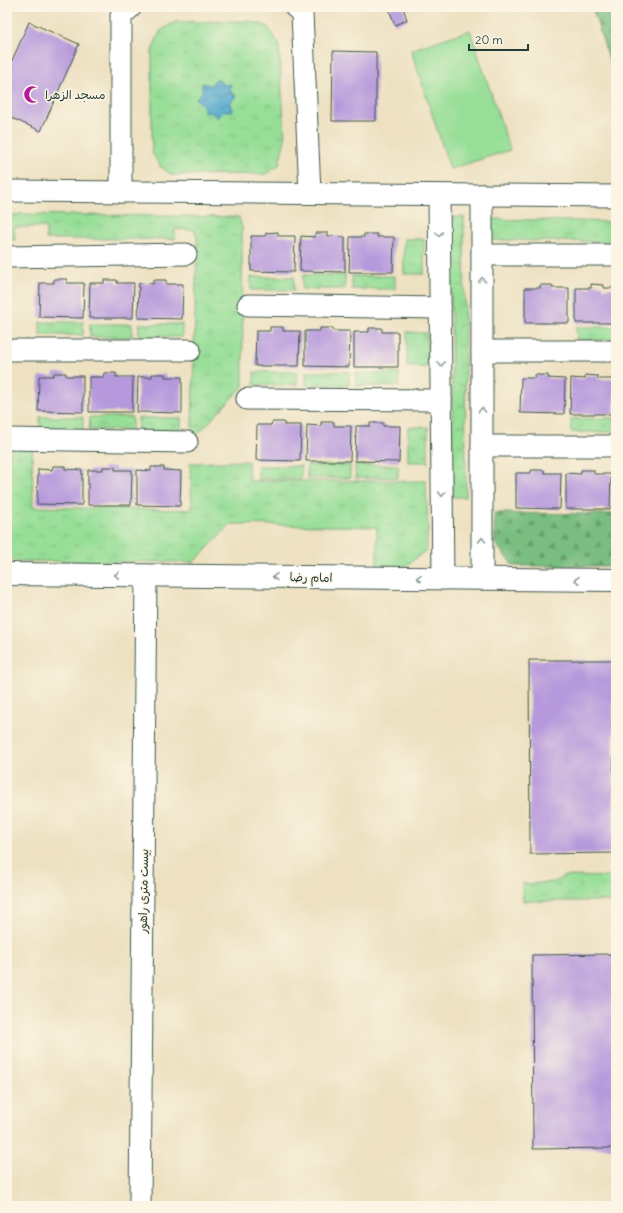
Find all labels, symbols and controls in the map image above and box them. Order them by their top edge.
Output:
scale bar [469,26,528,52]
text: 20 m [475,32,503,47]
mosque icon: مسجد الزهرا [22,84,42,104]
place label: مسجد الزهرا [45,87,105,103]
one-way arrow [435,231,444,237]
one-way arrow [478,277,486,283]
one-way arrow [437,361,445,367]
one-way arrow [478,407,486,413]
one-way arrow [438,491,446,497]
one-way arrow [478,537,486,543]
street label: امام رضا [289,569,333,587]
one-way arrow [114,571,120,579]
one-way arrow [272,573,278,581]
one-way arrow [416,574,422,582]
one-way arrow [574,576,580,584]
street label: بیست متری راهور [135,848,152,935]

